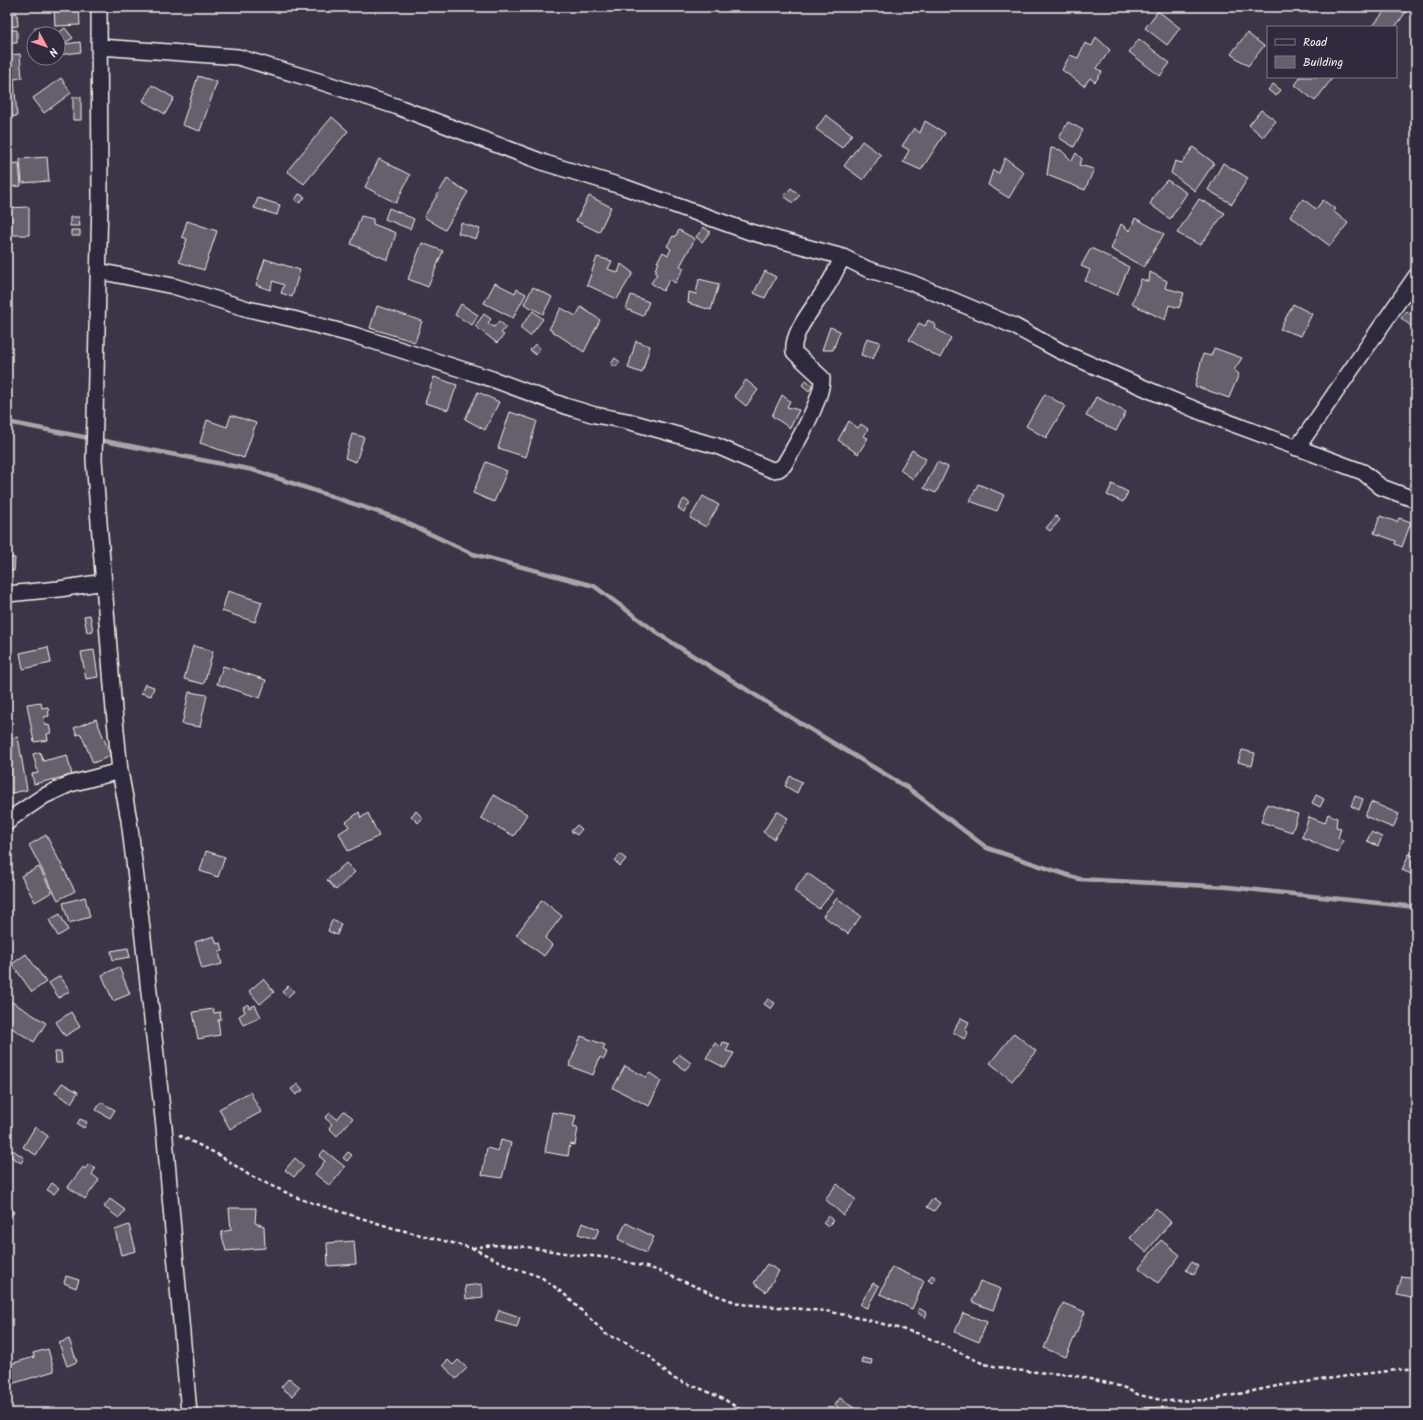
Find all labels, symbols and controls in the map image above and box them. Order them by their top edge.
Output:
north arrow [26,26,66,66]
legend [1267,26,1397,78]
text: Road [1303,33,1328,52]
text: N [44,43,62,60]
text: Building [1303,53,1343,72]

